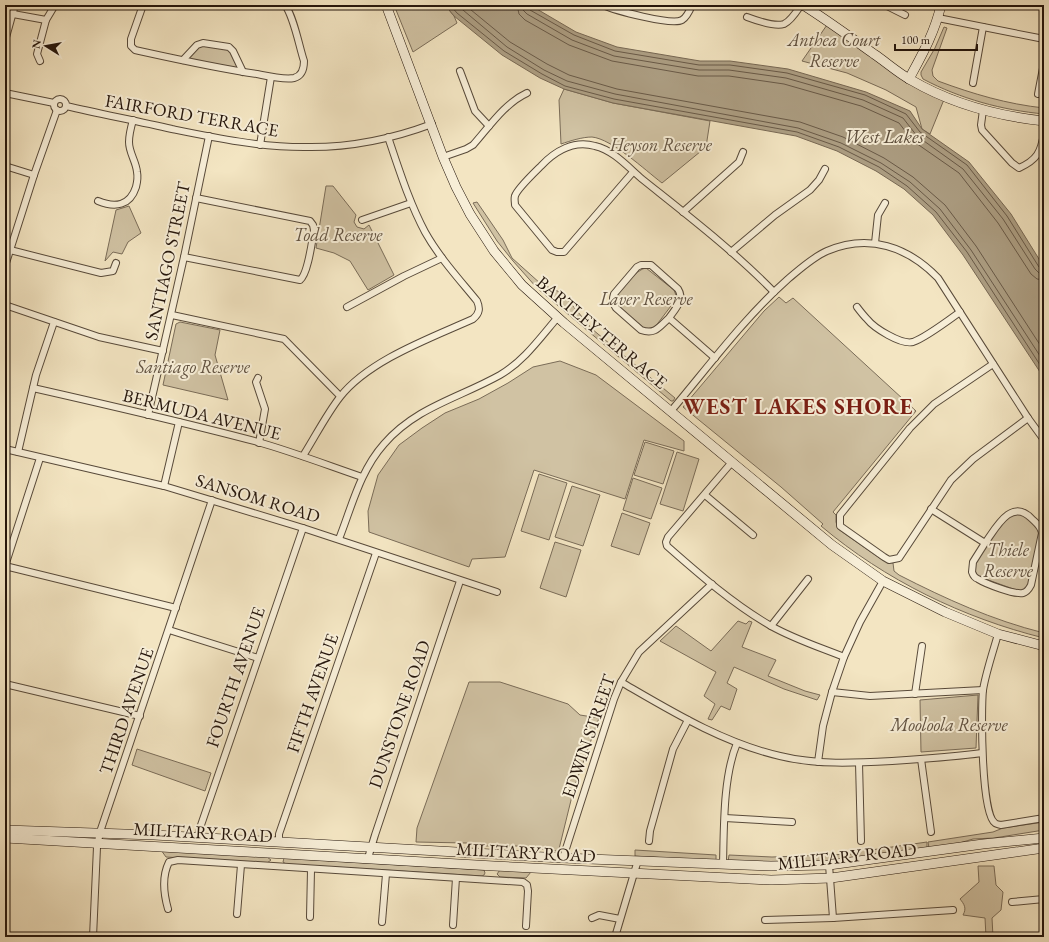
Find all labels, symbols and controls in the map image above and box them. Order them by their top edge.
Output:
north arrow [26,26,66,66]
scale bar [895,26,977,52]
park label: Anthea Court Reserve [786,28,881,72]
text: 100 m [901,32,931,48]
text: N [28,38,44,50]
street label: FAIRFORD TERRACE [103,88,281,142]
water label: West Lakes [844,124,925,149]
park label: Heyson Reserve [609,133,713,157]
street label: SANTIAGO STREET [139,179,195,342]
park label: Todd Reserve [294,223,383,246]
street label: BARTLEY TERRACE [532,270,672,394]
park label: Laver Reserve [598,287,693,310]
park label: Santiago Reserve [135,355,251,379]
street label: BERMUDA AVENUE [121,383,283,445]
district label: WEST LAKES SHORE [682,392,914,421]
street label: SANSOM ROAD [193,468,323,528]
park label: Thiele Reserve [983,538,1034,582]
street label: FOURTH AVENUE [200,604,270,750]
street label: FIFTH AVENUE [281,630,343,756]
street label: DUNSTONE ROAD [363,637,435,791]
street label: THIRD AVENUE [94,645,158,777]
street label: EDWIN STREET [556,670,620,801]
park label: Mooloola Reserve [889,713,1008,736]
street label: MILITARY ROAD [133,817,273,847]
street label: MILITARY ROAD [456,837,596,867]
street label: MILITARY ROAD [776,837,918,875]

